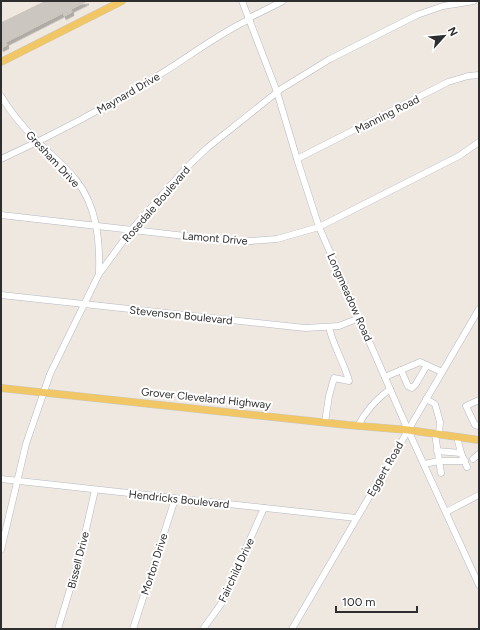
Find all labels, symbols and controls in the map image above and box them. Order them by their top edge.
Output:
north arrow [424,16,464,56]
text: N [445,25,460,38]
street label: Maynard Drive [94,70,162,117]
street label: Manning Road [353,93,422,136]
street label: Gresham Drive [23,128,82,190]
street label: Rosedale Boulevard [120,164,193,245]
street label: Lamont Drive [182,229,248,248]
street label: Longmeadow Road [324,251,375,343]
street label: Stevenson Boulevard [129,304,233,327]
street label: Grover Cleveland Highway [140,385,272,412]
street label: Eggert Road [364,439,406,499]
street label: Hendricks Boulevard [128,488,230,511]
street label: Bissell Drive [65,530,92,590]
street label: Morton Drive [138,532,171,597]
street label: Fairchild Drive [216,536,257,604]
scale bar [336,588,417,614]
text: 100 m [342,595,376,609]

